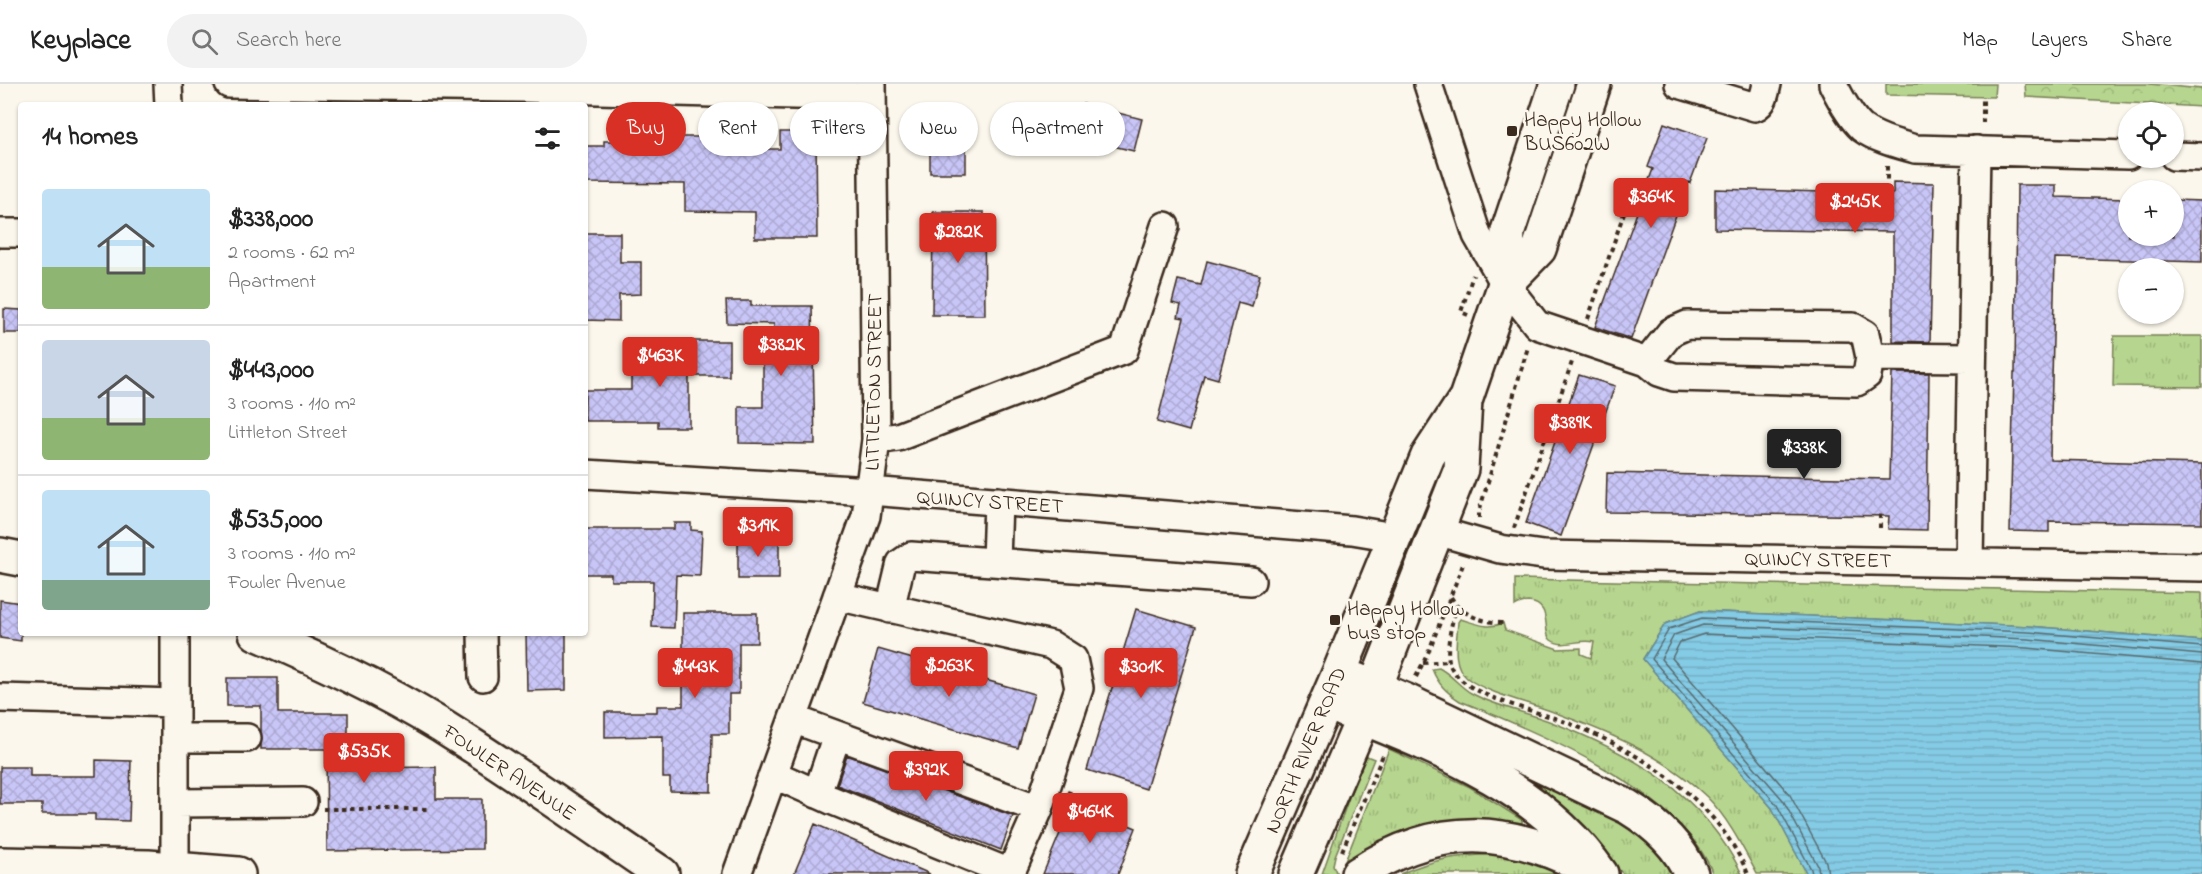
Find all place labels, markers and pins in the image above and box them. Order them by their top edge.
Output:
place label: Happy Hollow BUS602W [1523,106,1642,160]
marker: Happy Hollow BUS602W [1505,124,1519,138]
pin: $364K [1609,178,1693,229]
pin: $245K [1813,183,1897,234]
pin: $282K [916,213,1000,264]
pin: $382K [739,326,823,377]
pin: $463K [618,337,702,388]
pin: $389K [1528,404,1612,455]
pin: $338K [1762,429,1846,480]
pin: $319K [716,507,800,558]
place label: Happy Hollow bus stop [1347,595,1465,649]
marker: Happy Hollow bus stop [1328,613,1342,627]
pin: $263K [907,647,991,698]
pin: $443K [653,648,737,699]
pin: $301K [1099,648,1183,699]
pin: $535K [322,733,406,784]
pin: $392K [884,751,968,802]
pin: $464K [1048,793,1132,844]

